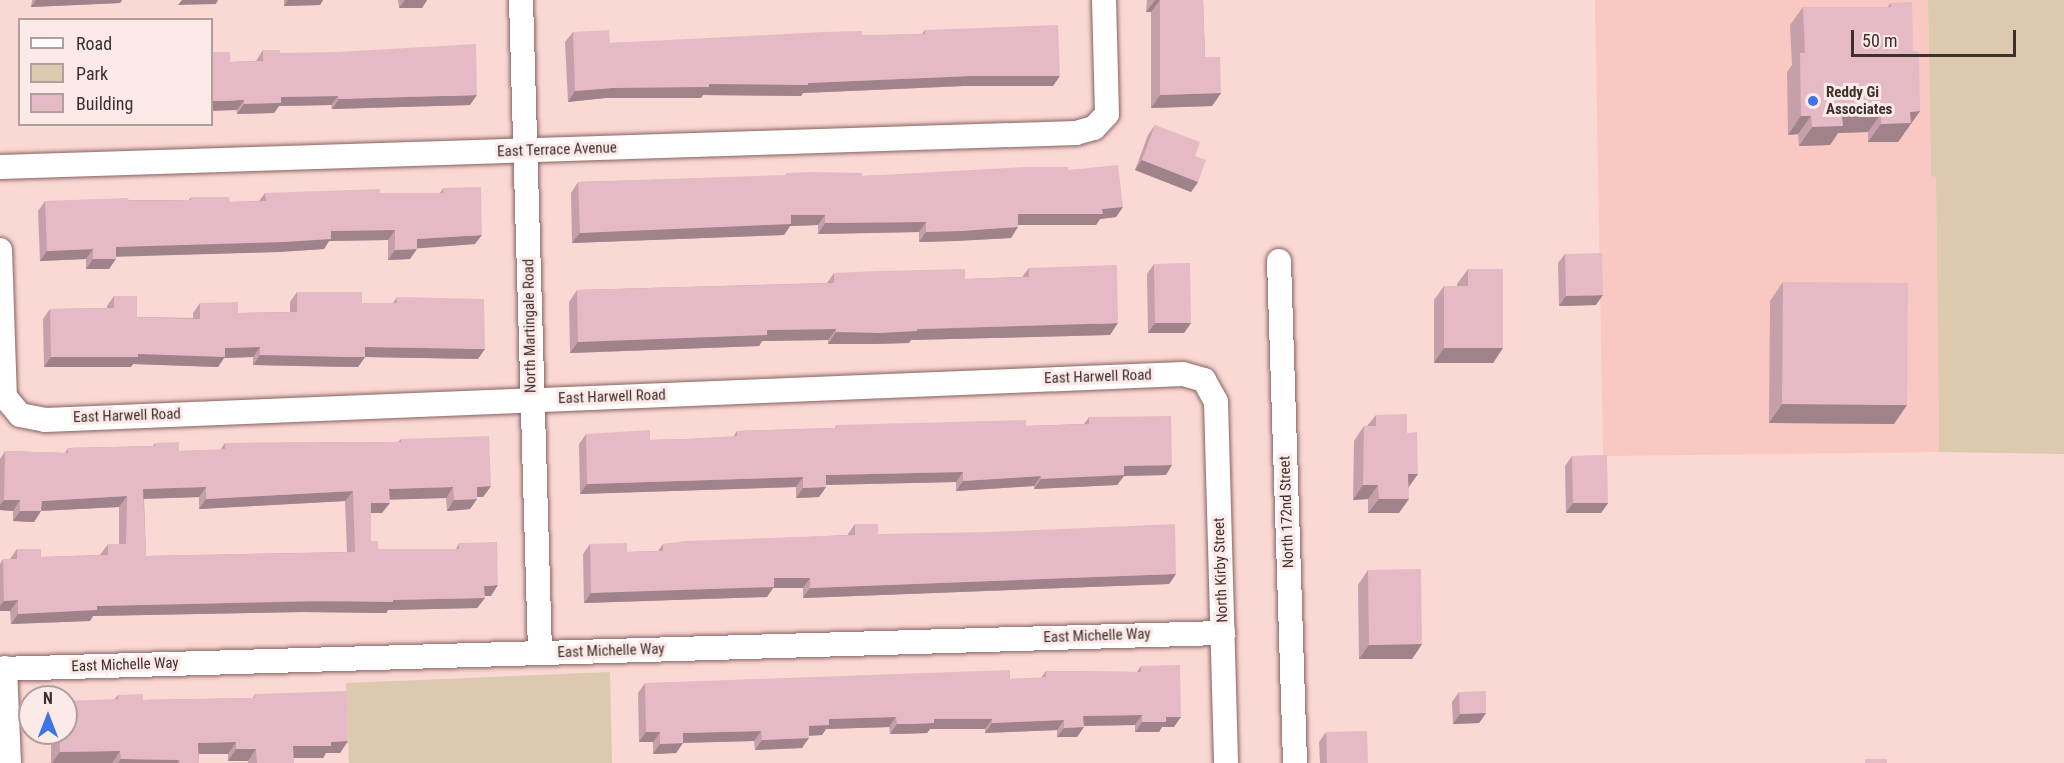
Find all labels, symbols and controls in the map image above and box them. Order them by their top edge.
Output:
legend [18,18,213,126]
scale bar [1854,18,2019,56]
text: 50 m [1862,30,1897,51]
text: Road [76,33,112,54]
text: Park [76,63,108,84]
place label: Reddy Gi Associates [1826,83,1892,118]
marker: Reddy Gi Associates [1804,92,1822,110]
text: Building [76,93,133,114]
street label: East Terrace Avenue [497,139,617,161]
street label: North Martingale Road [520,259,540,393]
street label: East Harwell Road [1044,366,1152,388]
street label: East Harwell Road [558,386,666,408]
street label: East Harwell Road [73,405,181,427]
street label: North 172nd Street [1276,456,1298,568]
street label: North Kirby Street [1210,517,1232,623]
street label: East Michelle Way [1043,625,1151,647]
street label: East Michelle Way [557,640,665,662]
street label: East Michelle Way [71,654,179,676]
north arrow [18,685,78,745]
text: N [43,689,53,708]

